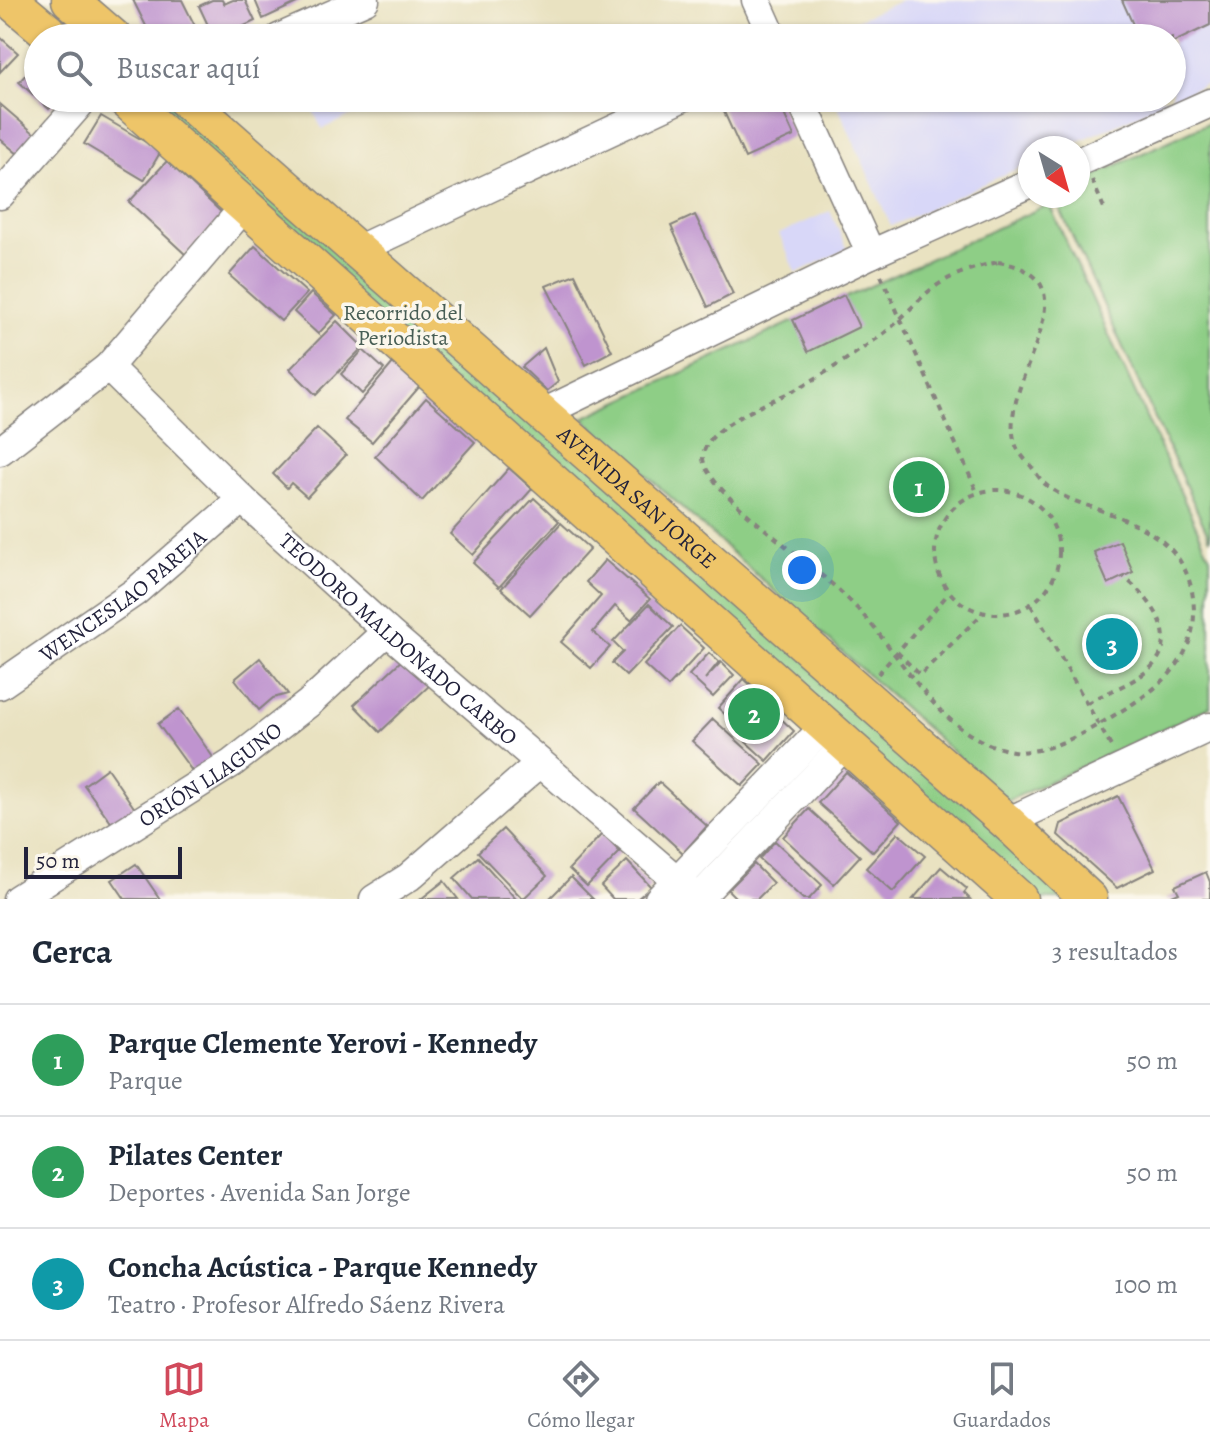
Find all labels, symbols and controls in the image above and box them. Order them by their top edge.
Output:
search box [24,24,1186,112]
icon: search [52,46,96,90]
text: Buscar aquí [116,48,260,88]
north arrow [1018,136,1090,208]
park label: Recorrido del Periodista [343,298,463,353]
street label: AVENIDA SAN JORGE [550,419,723,576]
pin: 1 [893,457,945,517]
street label: WENCESLAO PAREJA [33,522,214,670]
street label: TEODORO MALDONADO CARBO [272,526,524,753]
your location [782,550,822,590]
pin: 3 [1086,614,1138,674]
pin: 2 [728,684,780,744]
street label: ORIÓN LLAGUNO [133,715,289,834]
scale bar [24,843,182,879]
text: 50 m [36,846,80,876]
text: Cerca [32,928,113,975]
text: 3 resultados [1052,934,1178,969]
text: Parque Clemente Yerovi - Kennedy [108,1023,537,1063]
text: 1 [53,1043,63,1078]
text: 50 m [1126,1043,1178,1078]
text: Parque [108,1063,183,1098]
text: Pilates Center [108,1135,283,1175]
text: 2 [52,1155,64,1190]
text: 50 m [1126,1155,1178,1190]
text: Deportes · Avenida San Jorge [108,1175,411,1210]
text: Concha Acústica - Parque Kennedy [108,1247,537,1287]
text: 3 [52,1267,64,1302]
text: 100 m [1115,1267,1178,1302]
text: Teatro · Profesor Alfredo Sáenz Rivera [108,1287,505,1322]
tab: Mapa [159,1357,209,1435]
tab: Cómo llegar [527,1357,635,1435]
tab: Guardados [953,1357,1051,1435]

